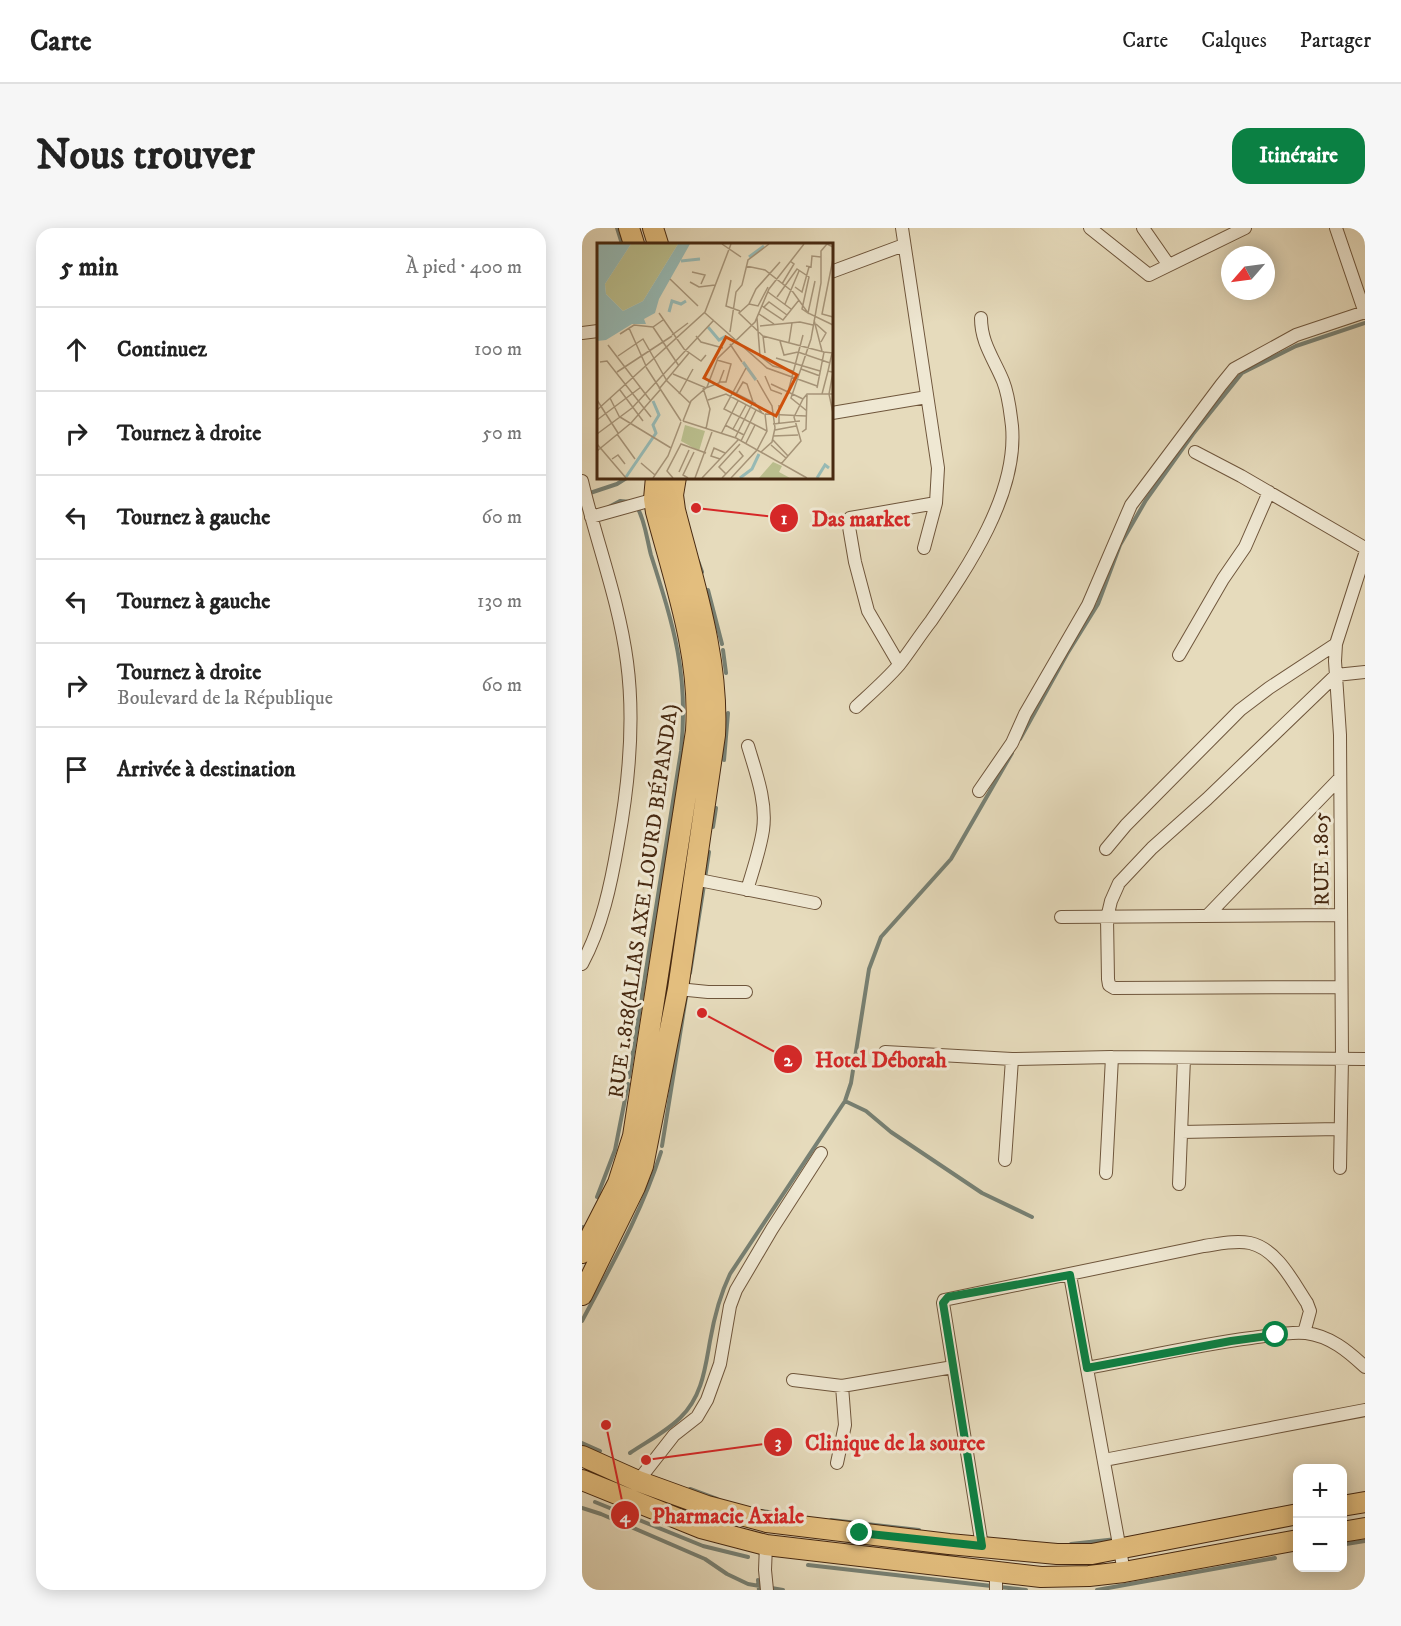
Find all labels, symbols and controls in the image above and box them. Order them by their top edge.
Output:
text: Carte [30,24,92,59]
text: Carte [1122,28,1168,54]
text: Calques [1201,28,1267,54]
text: Partager [1300,28,1371,54]
button: Itinéraire [1232,128,1365,184]
text: Nous trouver [36,130,255,182]
inset map [597,243,832,478]
north arrow [1221,246,1275,300]
text: 5 min [60,251,118,284]
text: À pied · 400 m [406,255,522,280]
icon: ahead [60,333,93,366]
text: Continuez [117,336,207,363]
text: 100 m [474,337,522,362]
icon: right [60,417,93,450]
text: Tournez à droite [117,420,261,447]
text: 50 m [482,421,522,446]
callout: Das market [769,498,922,538]
icon: left [60,501,93,534]
text: Tournez à gauche [117,504,270,531]
text: 60 m [482,505,522,530]
text: Das market [812,506,910,533]
text: 1 [781,508,788,530]
icon: left [60,585,93,618]
text: Tournez à gauche [117,588,270,615]
text: 130 m [477,589,522,614]
text: Tournez à droite [117,659,261,686]
icon: right [60,669,93,702]
text: 60 m [482,673,522,698]
text: Boulevard de la République [117,686,333,711]
street label: RUE 1.818(ALIAS AXE LOURD BÉPANDA) [602,702,685,1100]
icon: arrive [60,753,93,786]
text: Arrivée à destination [117,756,296,783]
street label: RUE 1.805 [1308,812,1336,906]
callout: Hotel Déborah [773,1039,959,1079]
text: Hotel Déborah [815,1047,947,1074]
text: 2 [784,1050,794,1072]
route start [1262,1321,1288,1347]
callout: Clinique de la source [763,1422,997,1462]
text: Clinique de la source [805,1430,985,1457]
text: 3 [775,1432,782,1454]
map controls [1293,1464,1347,1572]
button: + [1293,1464,1347,1518]
callout: Pharmacie Axiale [610,1495,816,1535]
text: Pharmacie Axiale [652,1503,804,1530]
text: 4 [619,1506,631,1528]
button: − [1293,1518,1347,1572]
route end [846,1519,872,1545]

